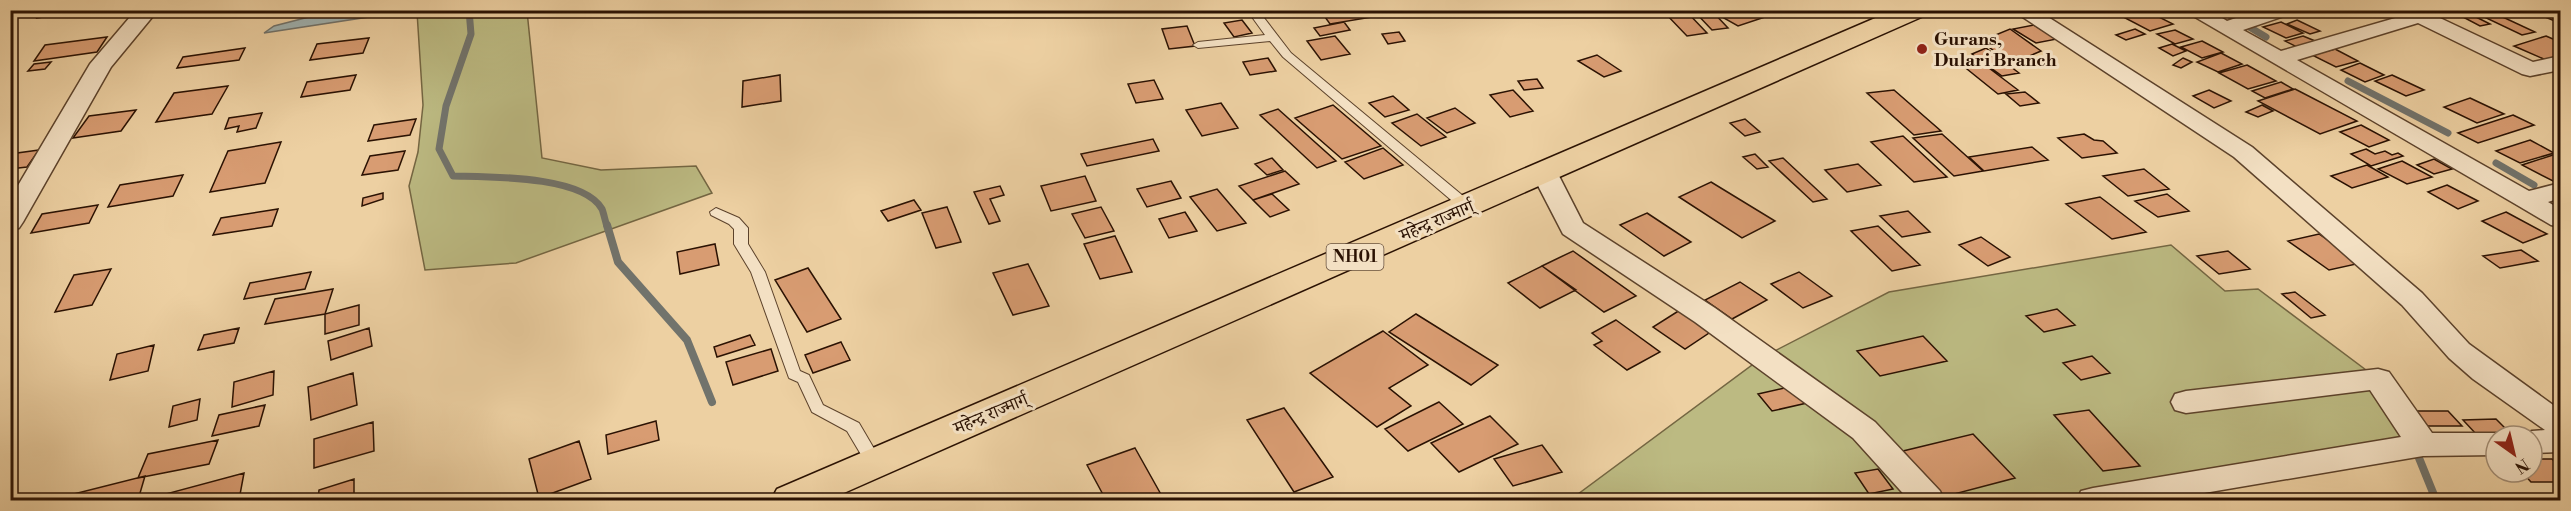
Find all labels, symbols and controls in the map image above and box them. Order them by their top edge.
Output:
place label: Gurans, Dulari Branch [1934,28,2057,72]
marker: Gurans, Dulari Branch [1915,42,1929,56]
street label: महेन्द्र राज्मार्ग् [1395,194,1480,247]
road number: NH01 [1326,244,1384,270]
street label: महेन्द्र राज्मार्ग् [949,387,1034,440]
north arrow [2484,424,2544,484]
text: N [2511,454,2533,478]

